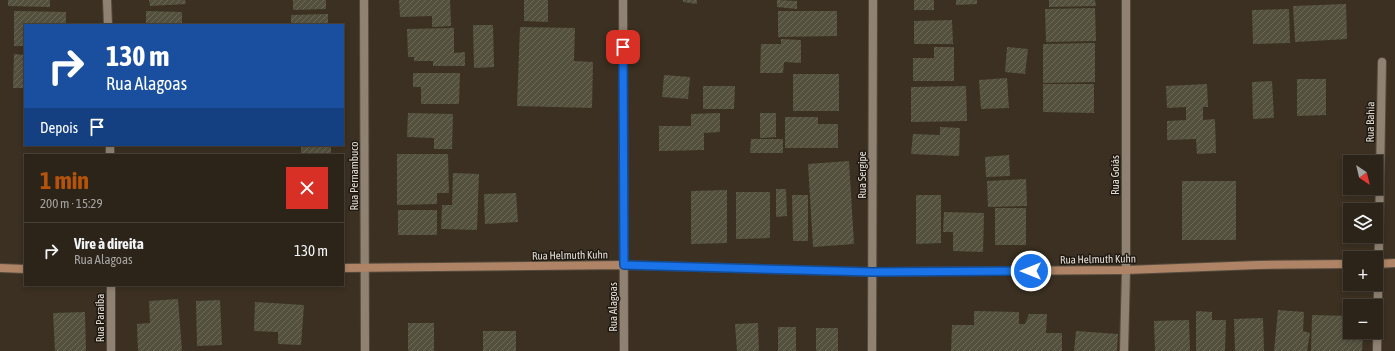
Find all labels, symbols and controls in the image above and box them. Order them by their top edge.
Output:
pin [606,30,640,64]
icon: arrive [612,36,634,58]
icon: right [40,40,92,92]
text: 130 m [106,40,169,72]
text: Rua Alagoas [106,73,187,94]
street label: Rua Bahia [1364,102,1376,142]
icon: arrive [86,116,108,138]
text: Depois [40,119,78,136]
street label: Rua Pernambuco [348,141,360,211]
street label: Rua Sergipe [856,151,868,199]
street label: Rua Goiás [1109,155,1121,195]
north arrow [1343,155,1383,195]
map controls [1343,155,1383,339]
text: 1 min [40,167,89,194]
button: close [286,167,328,209]
text: 200 m · 15:29 [40,196,103,211]
button: layers [1343,203,1383,243]
text: Vire à direita [74,235,144,252]
icon: right [40,240,62,262]
text: 130 m [294,242,328,259]
street label: Rua Helmuth Kuhn [532,248,608,262]
position arrow [1010,250,1052,292]
button: + [1343,251,1383,291]
text: Rua Alagoas [74,252,133,267]
street label: Rua Helmuth Kuhn [1060,252,1136,266]
street label: Rua Alagoas [607,282,619,332]
street label: Rua Paraíba [94,294,106,342]
button: − [1343,299,1383,339]

